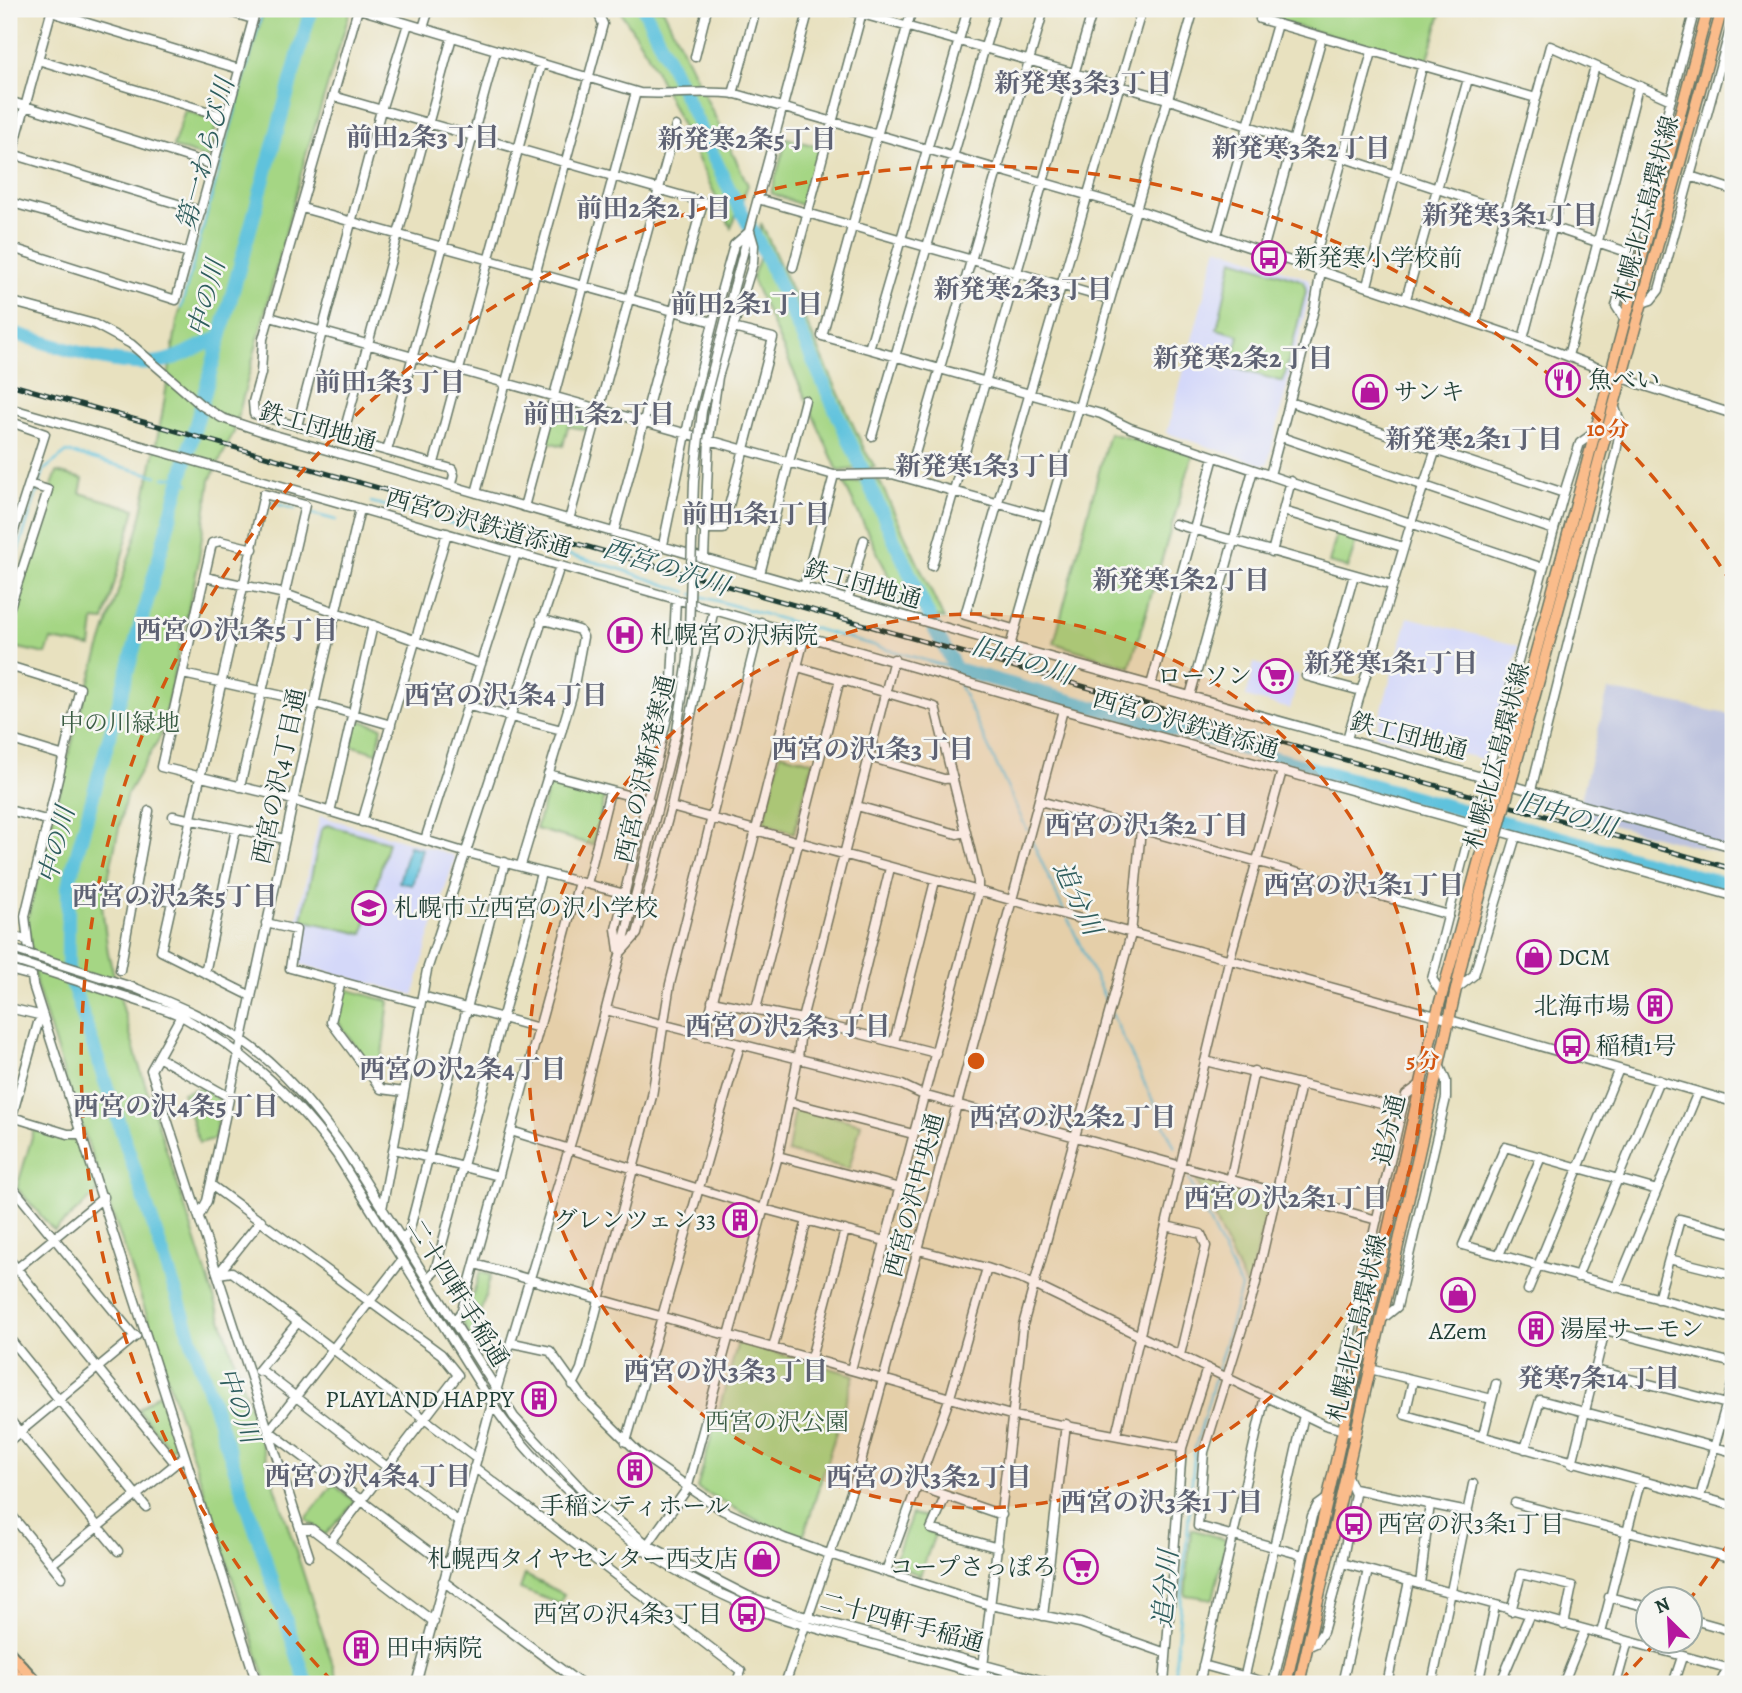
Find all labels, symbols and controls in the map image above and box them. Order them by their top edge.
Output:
district label: 新発寒3条3丁目 [994,66,1172,101]
water label: 第一わらび川 [168,71,243,234]
street label: 札幌北広島環状線 [1606,112,1686,306]
district label: 前田2条3丁目 [346,120,500,155]
district label: 新発寒2条5丁目 [657,122,837,157]
district label: 新発寒3条2丁目 [1211,131,1391,166]
district label: 前田2条2丁目 [576,191,732,226]
district label: 新発寒3条1丁目 [1422,198,1598,233]
bus stop icon: 新発寒小学校前 [1250,239,1288,277]
place label: 新発寒小学校前 [1294,242,1462,274]
water label: 中の川 [179,253,234,340]
district label: 新発寒2条3丁目 [933,272,1113,307]
district label: 前田2条1丁目 [671,287,823,322]
district label: 新発寒2条2丁目 [1152,341,1334,376]
restaurant icon: 魚べい [1544,361,1582,399]
place label: 魚べい [1588,364,1660,396]
district label: 前田1条3丁目 [315,365,465,400]
shop icon: サンキ [1351,373,1389,411]
place label: サンキ [1394,376,1465,408]
street label: 鉄工団地通 [256,395,380,459]
district label: 前田1条2丁目 [523,397,675,432]
text: 10 分 [1587,415,1629,443]
district label: 新発寒2条1丁目 [1385,422,1563,457]
district label: 新発寒1条3丁目 [895,449,1071,484]
street label: 西宮の沢鉄道添通 [382,481,576,565]
district label: 前田1条1丁目 [682,497,830,532]
water label: 西宮の沢川 [599,531,736,605]
street label: 鉄工団地通 [801,552,925,616]
district label: 新発寒1条2丁目 [1092,563,1270,598]
district label: 西宮の沢1条5丁目 [136,613,338,648]
hospital icon: 札幌宮の沢病院 [606,616,644,654]
place label: 札幌宮の沢病院 [650,619,818,651]
water label: 旧中の川 [967,628,1080,694]
district label: 新発寒1条1丁目 [1304,646,1478,681]
supermarket icon: ローソン [1257,657,1295,695]
street label: 札幌北広島環状線 [1457,659,1537,853]
place label: ローソン [1157,660,1252,692]
street label: 西宮の沢新発寒通 [608,672,682,866]
district label: 西宮の沢1条4丁目 [404,678,608,713]
street label: 西宮の沢鉄道添通 [1089,682,1283,766]
street label: 西宮の沢4丁目通 [245,685,313,867]
street label: 鉄工団地通 [1347,705,1471,767]
park label: 中の川緑地 [60,707,180,739]
district label: 西宮の沢1条3丁目 [772,732,974,767]
water label: 旧中の川 [1511,783,1624,846]
water label: 中の川 [30,800,84,887]
district label: 西宮の沢1条2丁目 [1045,808,1249,843]
water label: 追分川 [1045,855,1111,944]
district label: 西宮の沢1条1丁目 [1264,868,1464,903]
district label: 西宮の沢2条5丁目 [72,879,278,914]
school or university icon: 札幌市立西宮の沢小学校 [350,889,388,927]
place label: 札幌市立西宮の沢小学校 [394,892,658,924]
shop icon: DCM [1515,938,1553,976]
place label: DCM [1558,941,1610,973]
building icon: 北海市場 [1636,987,1674,1025]
place label: 北海市場 [1534,990,1630,1022]
district label: 西宮の沢2条3丁目 [685,1009,891,1044]
bus stop icon: 稲積1号 [1553,1027,1591,1065]
place label: 稲積1号 [1596,1030,1676,1062]
text: 5 分 [1406,1047,1440,1075]
centre of rings [964,1049,988,1073]
district label: 西宮の沢2条4丁目 [360,1052,566,1087]
district label: 西宮の沢4条5丁目 [73,1089,279,1124]
street label: 追分通 [1365,1091,1413,1169]
district label: 西宮の沢2条2丁目 [969,1100,1177,1135]
street label: 西宮の沢中央通 [877,1110,951,1280]
district label: 西宮の沢2条1丁目 [1184,1181,1388,1216]
building icon: グレンツェン33 [721,1201,759,1239]
place label: グレンツェン33 [554,1204,716,1236]
street label: 二十四軒手稲通 [400,1213,516,1373]
street label: 札幌北広島環状線 [1320,1231,1394,1425]
shop icon: AZem [1439,1276,1477,1314]
building icon: 湯屋サーモン [1517,1310,1555,1348]
place label: 湯屋サーモン [1560,1313,1704,1345]
place label: AZem [1428,1315,1487,1347]
district label: 西宮の沢3条3丁目 [624,1354,828,1389]
district label: 発寒7条14丁目 [1518,1361,1680,1396]
water label: 中の川 [209,1363,269,1451]
building icon: PLAYLAND HAPPY [520,1380,558,1418]
place label: PLAYLAND HAPPY [325,1383,515,1415]
park label: 西宮の沢公園 [705,1406,849,1438]
building icon: 手稲シティホール [616,1451,654,1489]
district label: 西宮の沢4条4丁目 [265,1459,471,1494]
district label: 西宮の沢3条2丁目 [826,1460,1032,1495]
district label: 西宮の沢3条1丁目 [1061,1485,1263,1520]
place label: 手稲シティホール [540,1490,730,1522]
bus stop icon: 西宮の沢3条1丁目 [1335,1505,1373,1543]
place label: 西宮の沢3条1丁目 [1378,1508,1564,1540]
shop icon: 札幌西タイヤセンター西支店 [743,1540,781,1578]
place label: 札幌西タイヤセンター西支店 [427,1543,738,1575]
water label: 追分川 [1145,1546,1187,1629]
supermarket icon: コープさっぽろ [1062,1548,1100,1586]
place label: コープさっぽろ [889,1551,1056,1583]
north arrow [1634,1584,1704,1654]
street label: 二十四軒手稲通 [817,1585,987,1659]
text: N [1651,1591,1674,1620]
bus stop icon: 西宮の沢4条3丁目 [728,1595,766,1633]
place label: 西宮の沢4条3丁目 [533,1598,722,1630]
building icon: 田中病院 [342,1629,380,1667]
place label: 田中病院 [386,1632,482,1664]

